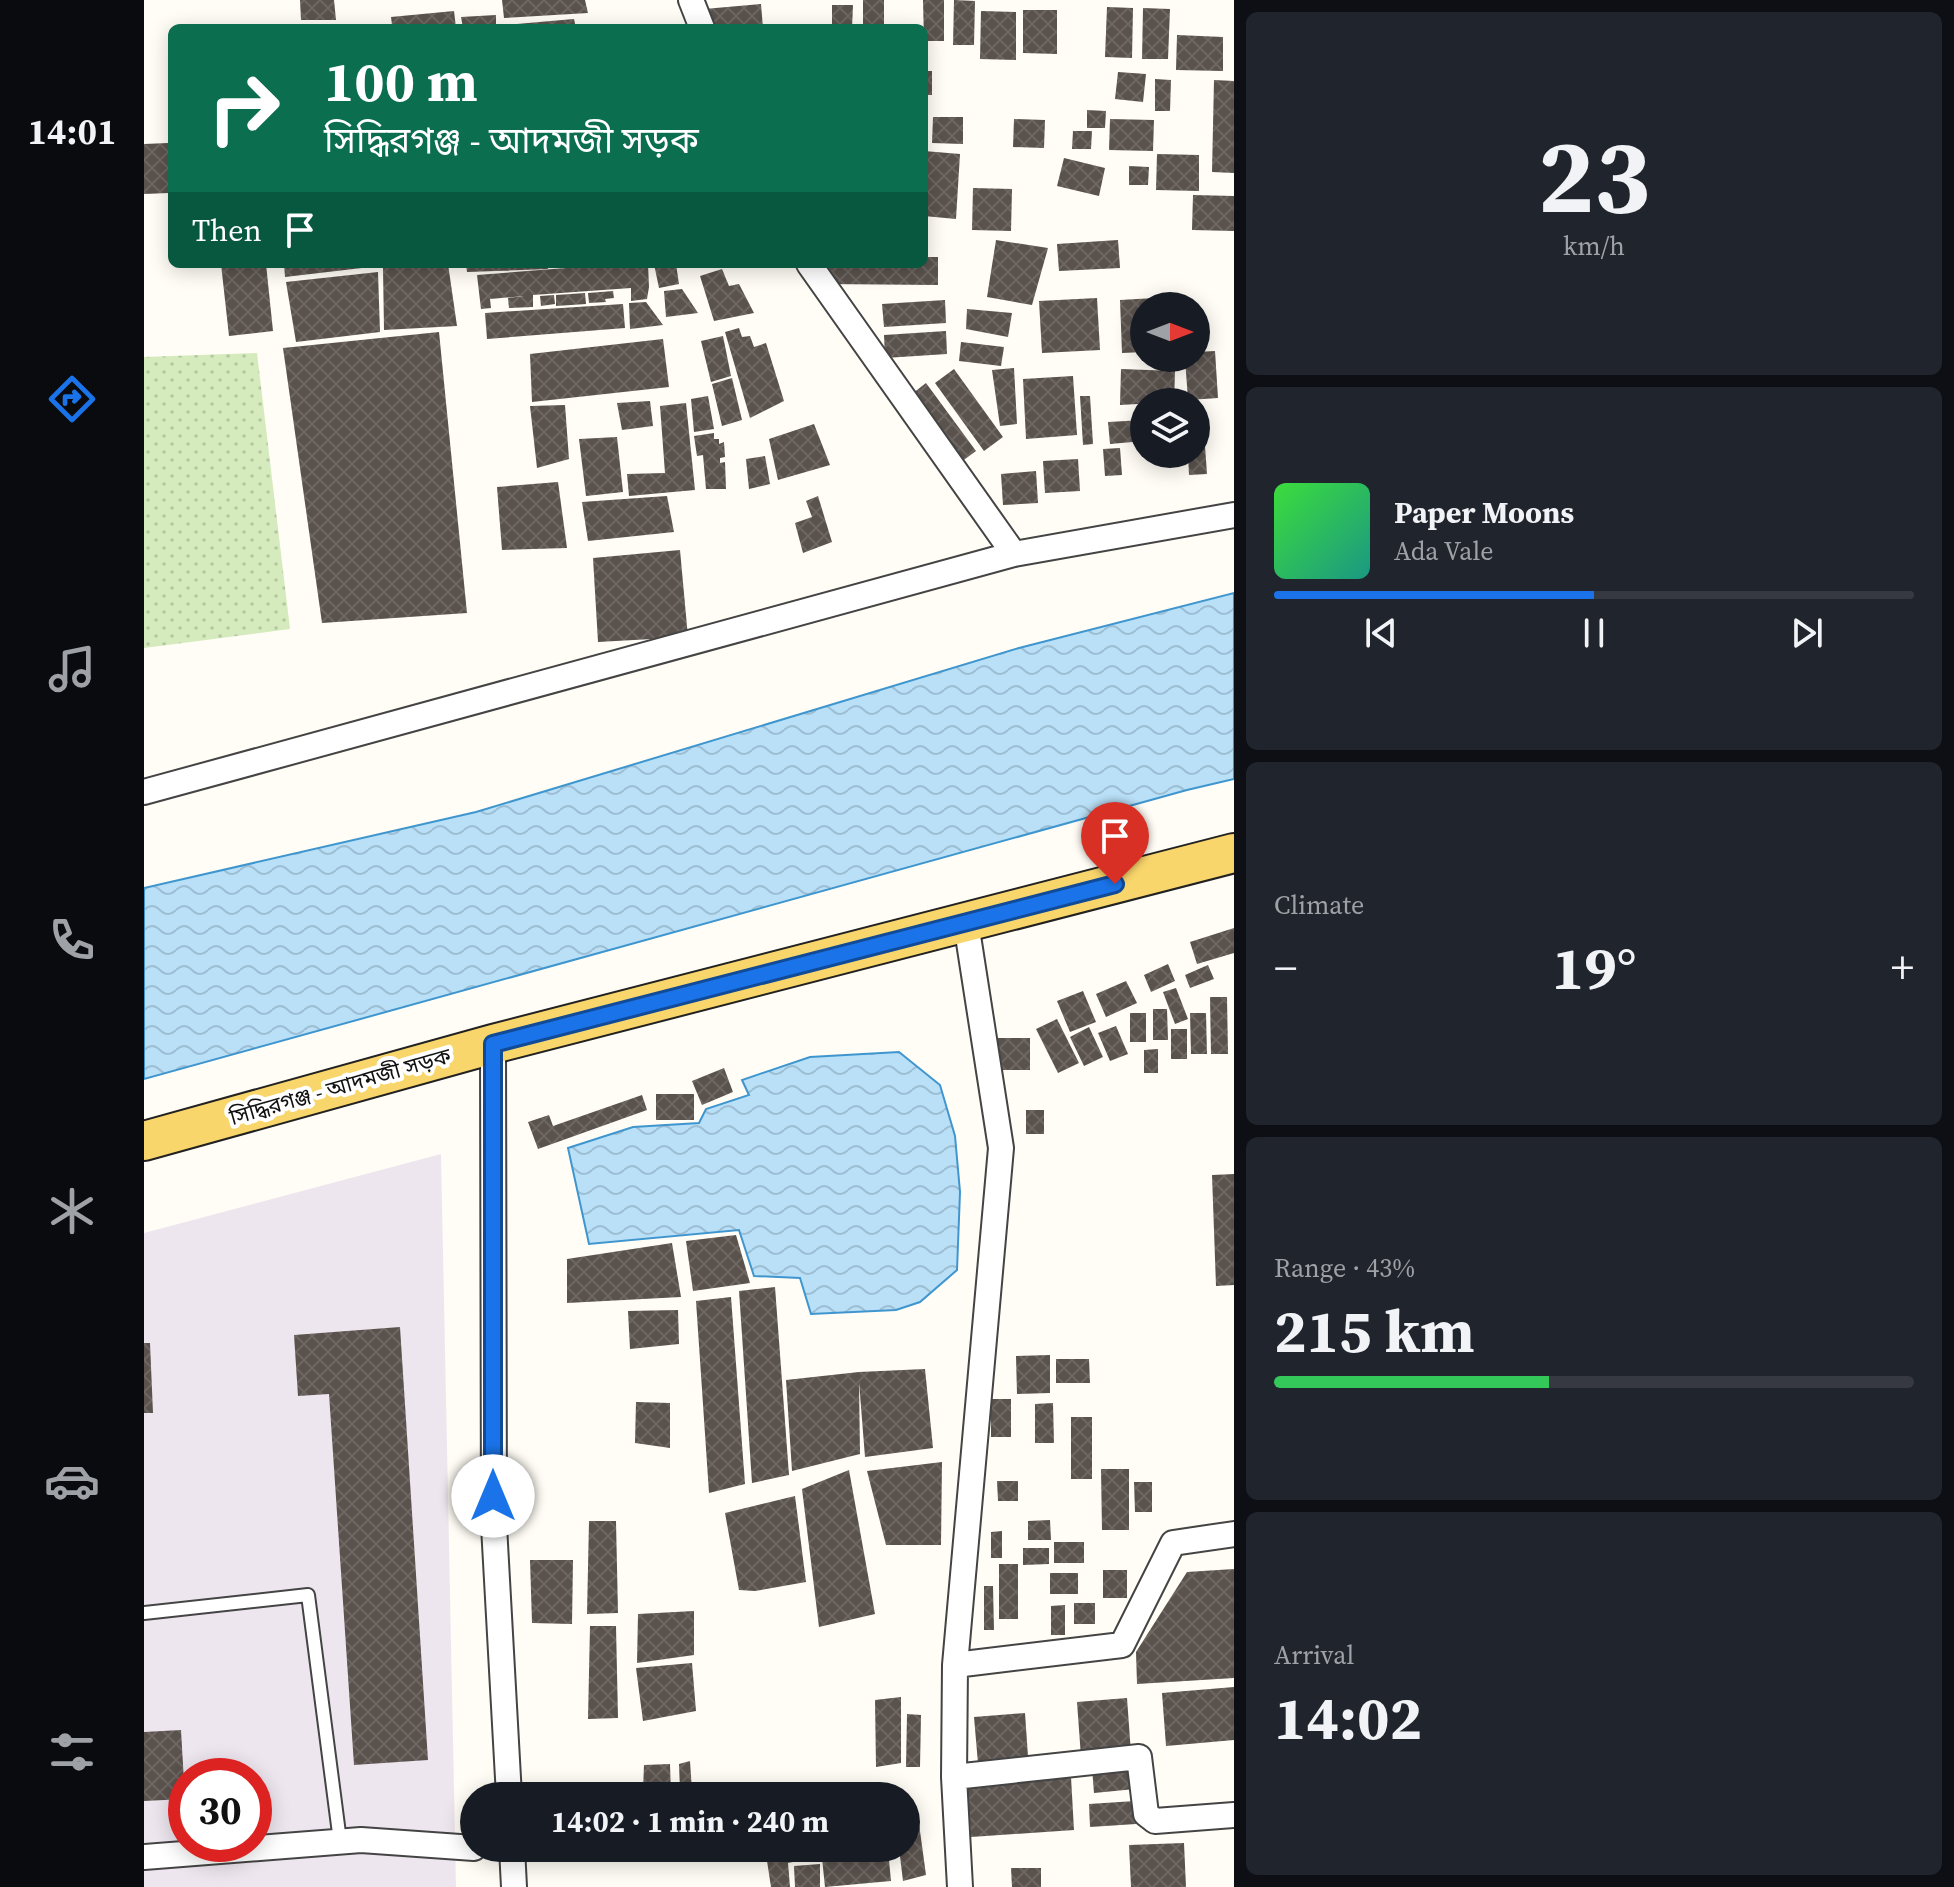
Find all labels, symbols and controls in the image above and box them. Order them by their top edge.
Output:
text: 100 m [324,43,478,120]
icon: right [192,56,296,160]
text: 23 [1538,104,1650,247]
text: 14:01 [28,107,116,156]
text: সিদ্ধিরগঞ্জ - আদমজী সড়ক [324,116,699,165]
icon: arrive [278,208,322,252]
text: Then [192,210,262,251]
text: km/h [1563,228,1625,264]
north arrow [1130,292,1210,372]
map controls [1130,292,1210,468]
icon: directions [44,371,100,427]
button: layers [1130,388,1210,468]
text: Paper Moons [1394,492,1574,533]
text: Ada Vale [1394,533,1493,569]
icon: previous [1359,611,1403,655]
icon: pause [1572,611,1616,655]
icon: next [1785,611,1829,655]
icon: music [44,641,100,697]
pin [1081,802,1149,884]
icon: arrive [1093,814,1137,858]
text: Climate [1274,887,1364,923]
icon: phone [44,912,100,968]
text: 19° [1552,927,1636,1009]
text: − [1274,937,1297,998]
text: + [1891,937,1914,998]
street label: সিদ্ধিরগঞ্জ - আদমজী সড়ক [225,1040,454,1132]
icon: climate [44,1183,100,1239]
text: Range · 43% [1274,1250,1415,1286]
text: 215 km [1274,1290,1475,1372]
icon: car [44,1453,100,1509]
position arrow [451,1454,535,1538]
text: Arrival [1274,1637,1354,1673]
text: 14:02 [1274,1677,1422,1759]
icon: filters [44,1724,100,1780]
speed limit sign: 30 [168,1758,272,1862]
text: 14:02 · 1 min · 240 m [551,1801,829,1842]

